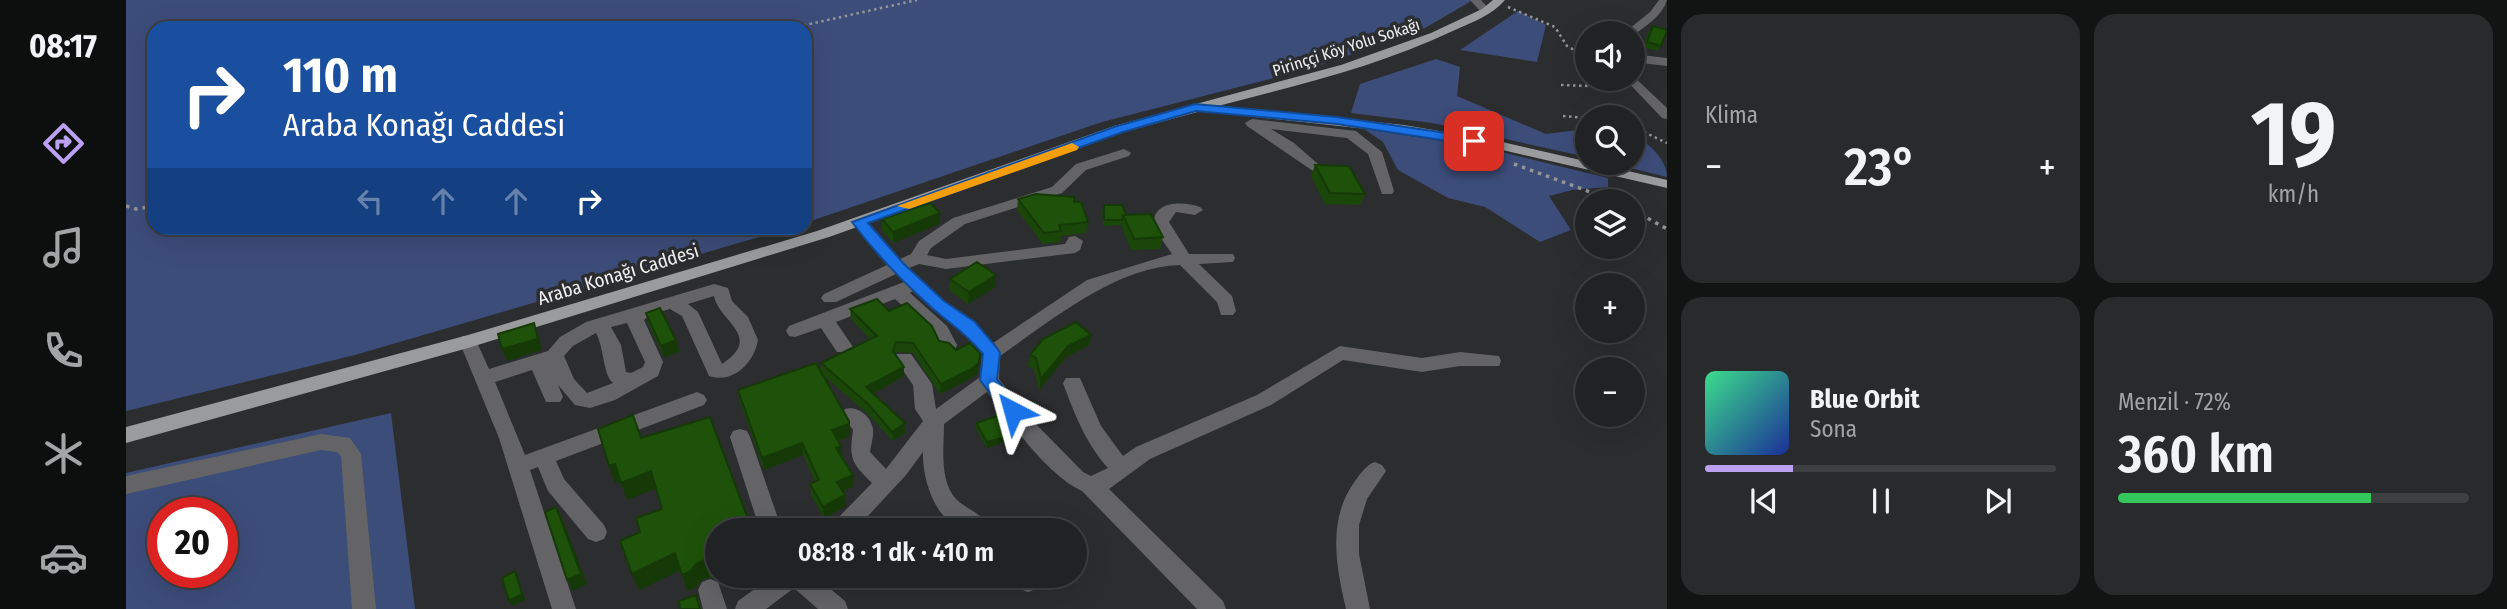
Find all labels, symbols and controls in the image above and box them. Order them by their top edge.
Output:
street label: Pirinççi Köy Yolu Sokağı [1270,15,1422,80]
map controls [1575,21,1645,427]
button: sound [1575,21,1645,91]
text: 08:17 [29,27,97,65]
text: 110 m [283,46,398,105]
icon: right [168,49,259,140]
text: 19 [2251,80,2336,189]
text: Klima [1705,101,1758,129]
button: search [1575,105,1645,175]
text: Araba Konağı Caddesi [283,106,565,144]
pin [1444,111,1504,171]
icon: directions [39,119,88,168]
icon: arrive [1455,122,1493,160]
text: 23° [1844,136,1917,199]
text: − [1705,144,1722,190]
text: + [2039,144,2056,190]
text: km/h [2268,180,2319,208]
icon: left [351,182,389,220]
icon: ahead [424,182,462,220]
icon: ahead [497,182,535,220]
icon: right [570,182,608,220]
button: layers [1575,189,1645,259]
icon: music [39,223,88,272]
street label: Araba Konağı Caddesi [535,239,702,310]
button: + [1575,273,1645,343]
icon: phone [39,326,88,375]
button: − [1575,357,1645,427]
position arrow [976,374,1050,448]
text: Blue Orbit [1810,384,1920,415]
text: Menzil · 72% [2118,388,2231,416]
text: Sona [1810,415,1857,443]
text: 360 km [2118,423,2274,486]
icon: climate [39,429,88,478]
icon: previous [1745,482,1783,520]
icon: pause [1862,482,1900,520]
icon: next [1979,482,2017,520]
speed limit sign: 20 [147,497,238,588]
icon: car [39,533,88,582]
text: 08:18 · 1 dk · 410 m [798,537,994,568]

